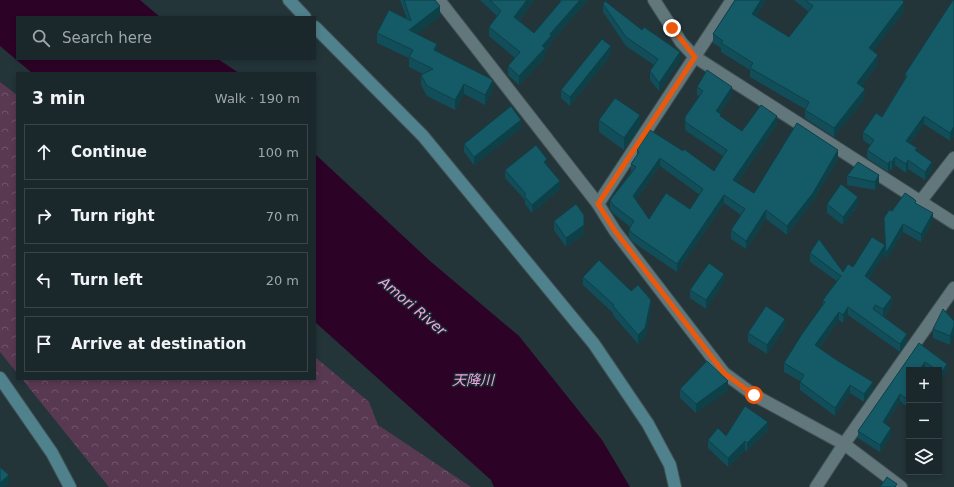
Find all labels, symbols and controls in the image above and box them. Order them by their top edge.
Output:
search box [16,16,316,60]
route end [663,19,681,37]
icon: search [30,27,52,49]
text: Search here [62,29,152,47]
text: 3 min [32,88,85,108]
text: Walk · 190 m [215,91,300,106]
icon: ahead [33,141,55,163]
text: Continue [71,143,147,161]
text: 100 m [257,145,299,160]
icon: right [33,205,55,227]
text: Turn right [71,207,155,225]
text: 70 m [266,209,299,224]
icon: left [33,269,55,291]
text: Turn left [71,271,143,289]
text: 20 m [266,273,299,288]
water label: Amori River [376,273,451,339]
icon: arrive [33,333,55,355]
text: Arrive at destination [71,335,246,353]
map controls [906,367,942,475]
button: + [906,367,942,403]
water label: 天降川 [452,372,496,388]
route start [745,386,763,404]
button: − [906,403,942,439]
button: layers [906,439,942,475]

